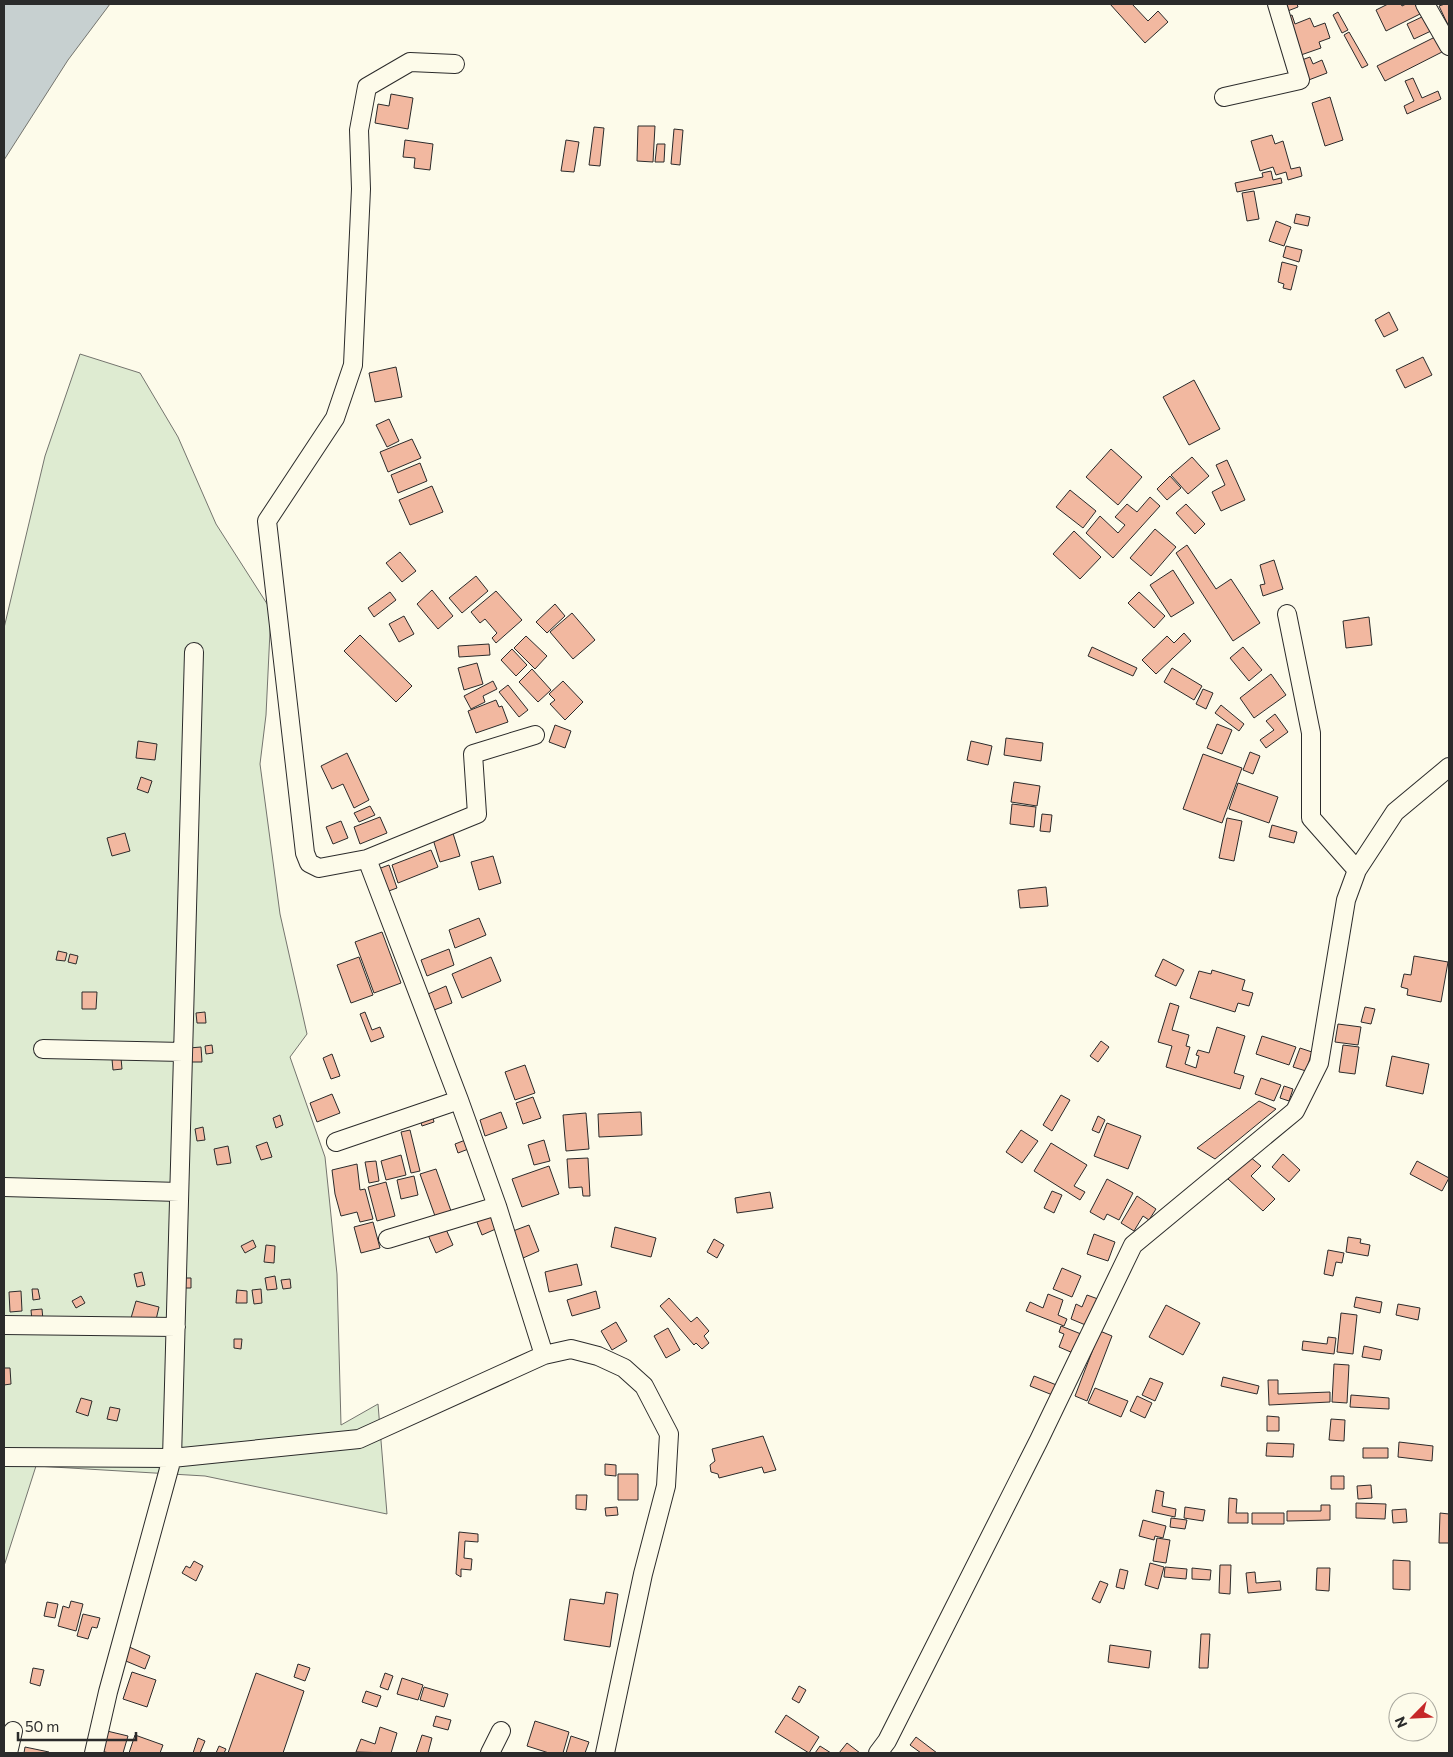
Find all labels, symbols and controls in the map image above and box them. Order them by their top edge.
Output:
north arrow [1388,1692,1438,1742]
scale bar [18,1710,135,1742]
text: N [1391,1714,1411,1731]
text: 50 m [25,1717,59,1735]

